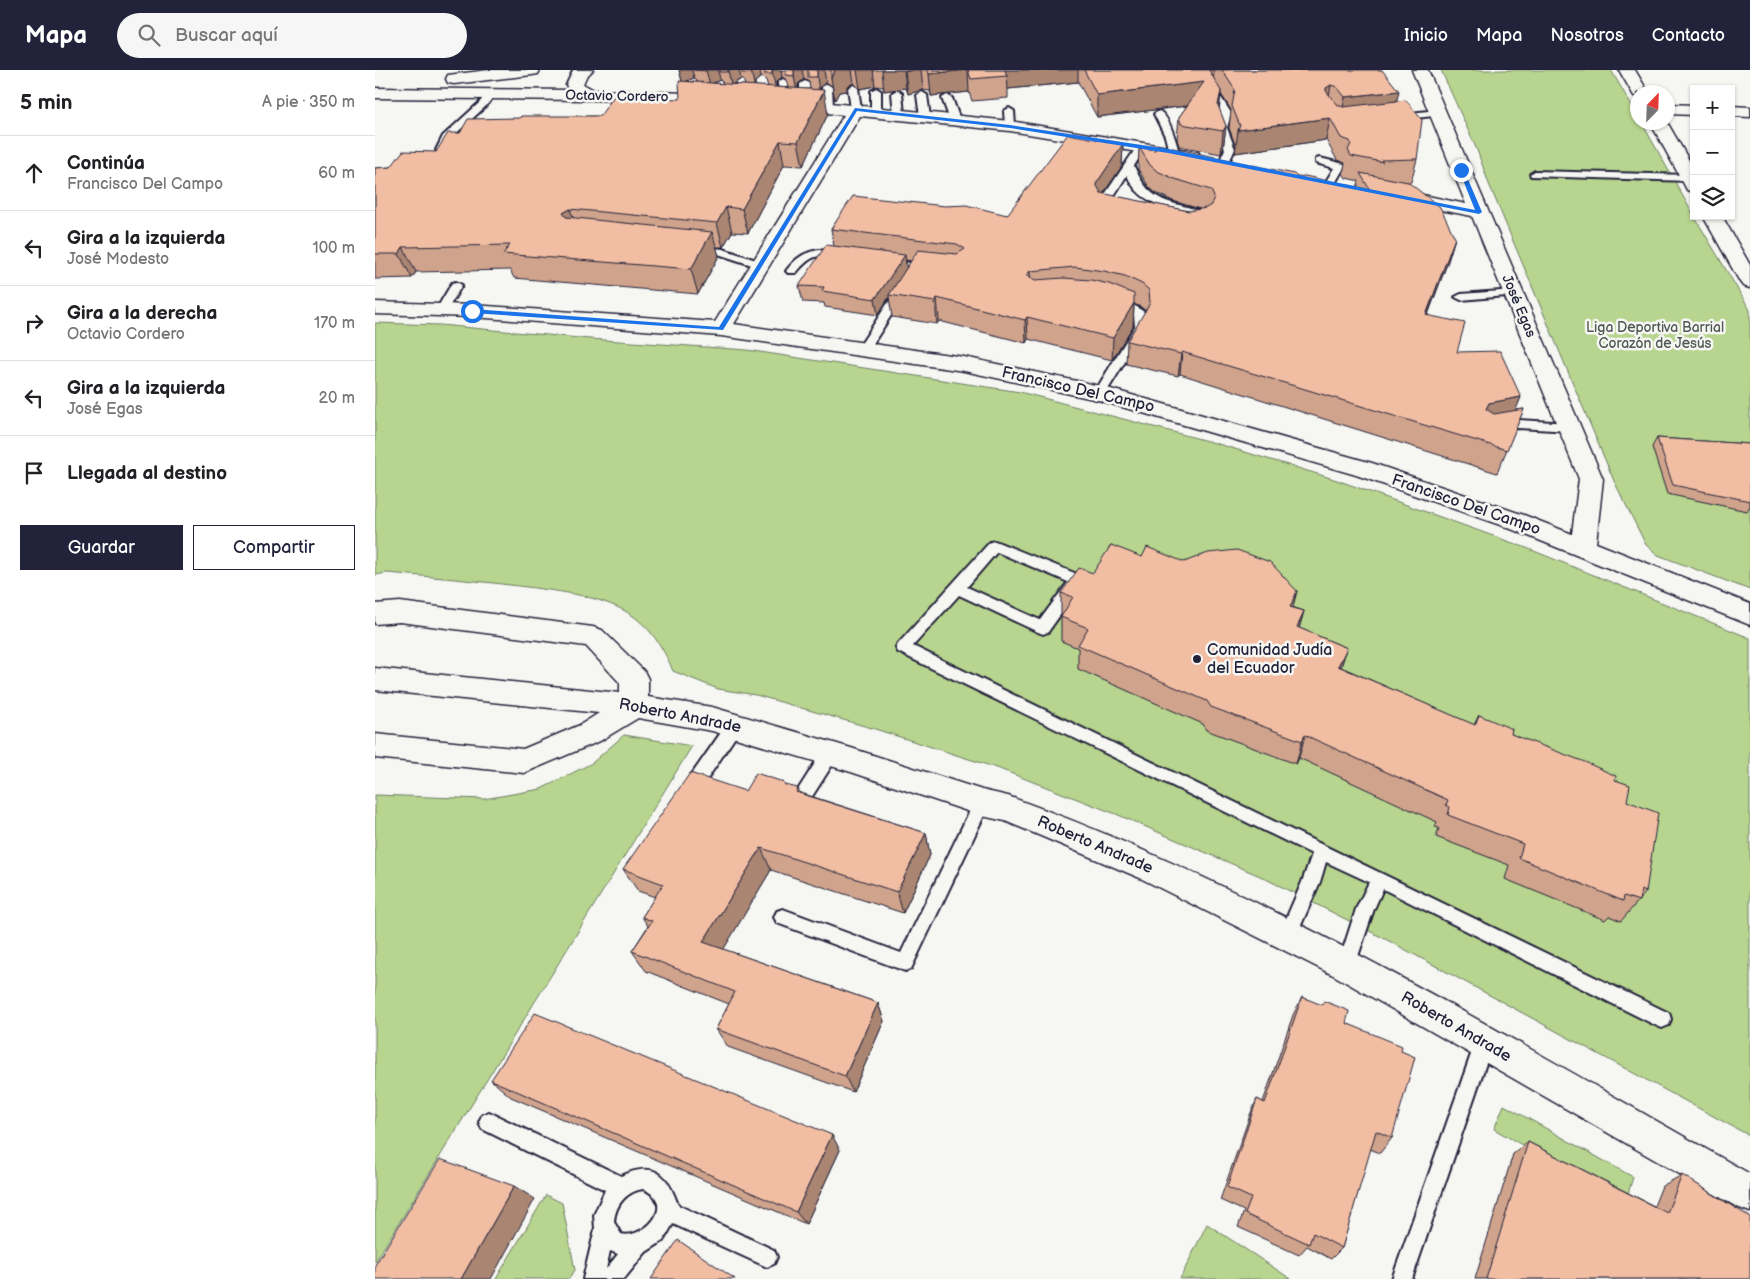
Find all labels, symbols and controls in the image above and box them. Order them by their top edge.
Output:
search box [117,13,467,58]
text: Mapa [25,21,87,50]
icon: search [135,21,163,49]
text: Buscar aquí [175,24,278,47]
text: Inicio [1404,25,1448,46]
text: Mapa [1476,25,1522,46]
text: Nosotros [1550,25,1624,46]
text: Contacto [1652,25,1725,46]
north arrow [1630,85,1675,130]
map controls [1690,85,1735,220]
button: + [1690,85,1735,130]
street label: Octavio Cordero [565,87,669,105]
text: 5 min [20,90,73,115]
text: A pie · 350 m [262,93,355,112]
button: − [1690,130,1735,175]
text: Continúa [67,152,145,175]
icon: ahead [20,159,48,187]
route end [1450,159,1473,182]
text: 60 m [318,164,355,183]
text: Francisco Del Campo [67,175,223,194]
button: layers [1690,175,1735,220]
text: Gira a la izquierda [67,227,225,250]
icon: left [20,234,48,262]
text: 100 m [312,239,355,258]
text: José Modesto [67,250,169,269]
street label: José Egas [1498,272,1540,340]
route start [461,300,484,323]
text: Gira a la derecha [67,302,217,325]
icon: right [20,309,48,337]
text: 170 m [314,314,355,333]
park label: Liga Deportiva Barrial Corazón de Jesús [1586,319,1724,352]
text: Octavio Cordero [67,325,185,344]
street label: Francisco Del Campo [1000,363,1156,417]
text: Gira a la izquierda [67,377,225,400]
icon: left [20,384,48,412]
text: 20 m [319,389,355,408]
text: José Egas [67,400,143,419]
icon: arrive [20,459,48,487]
text: Llegada al destino [67,462,227,485]
street label: Francisco Del Campo [1389,471,1543,539]
button: Guardar [20,525,183,570]
button: Compartir [193,525,355,570]
place label: Comunidad Judía del Ecuador [1207,641,1332,678]
marker: Comunidad Judía del Ecuador [1191,653,1203,665]
street label: Roberto Andrade [617,695,743,737]
street label: Roberto Andrade [1034,812,1156,878]
street label: Roberto Andrade [1398,988,1515,1066]

